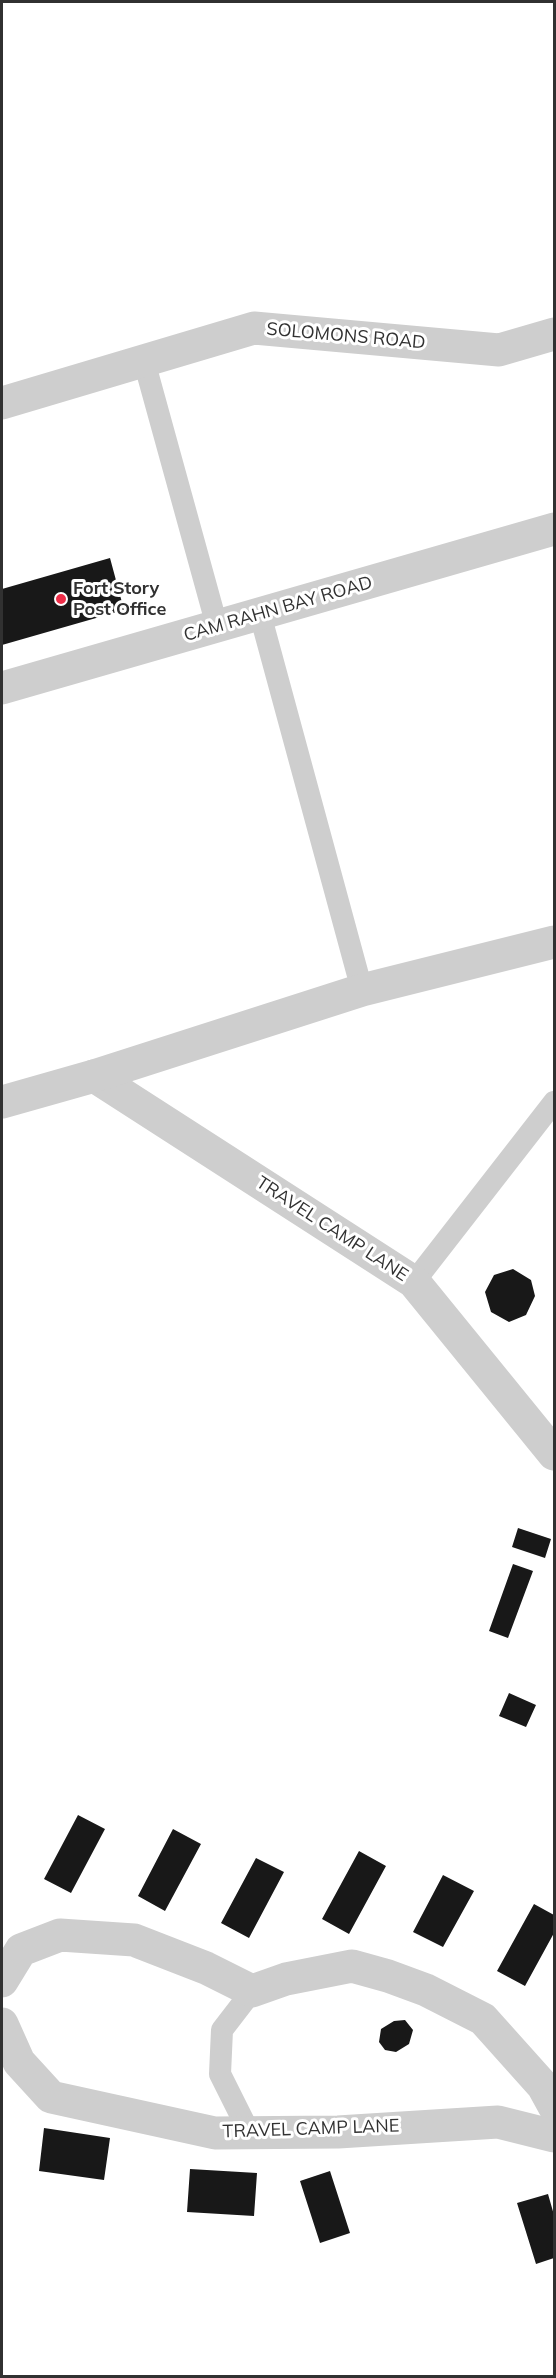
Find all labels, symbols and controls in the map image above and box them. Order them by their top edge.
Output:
street label: SOLOMONS ROAD [266,318,426,354]
street label: CAM RAHN BAY ROAD [181,572,375,646]
place label: Fort Story Post Office [73,578,166,620]
marker: Fort Story Post Office [54,592,68,606]
street label: TRAVEL CAMP LANE [252,1172,412,1286]
street label: TRAVEL CAMP LANE [222,2115,400,2143]

